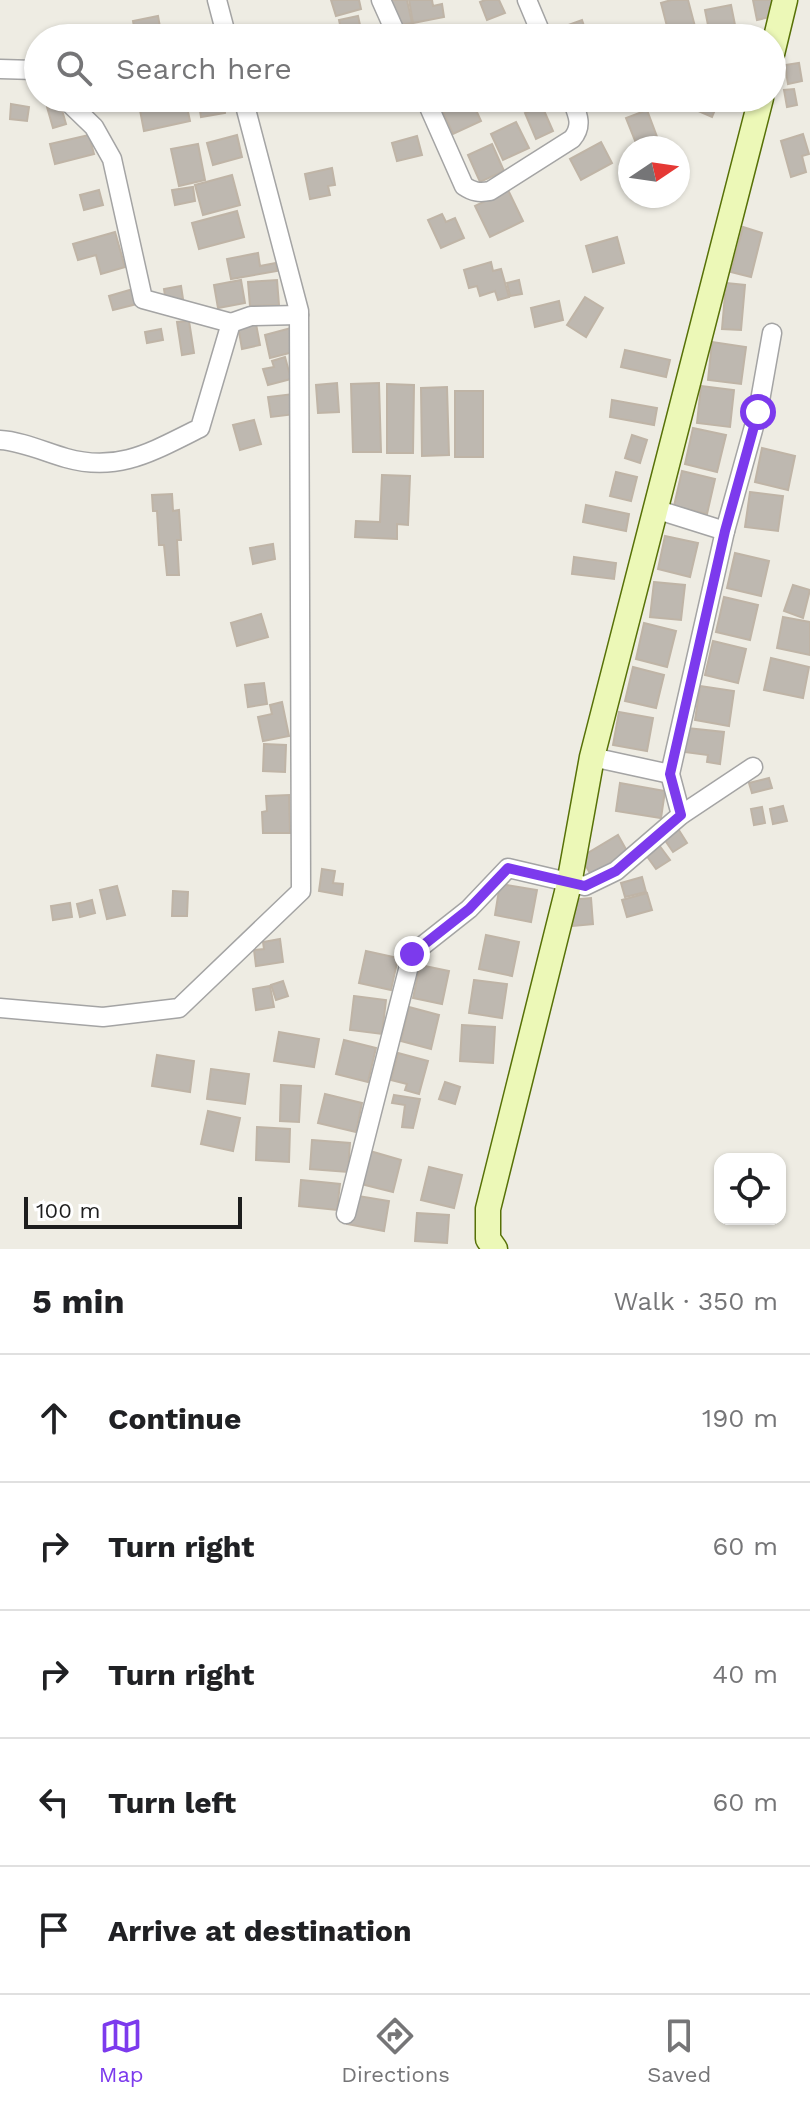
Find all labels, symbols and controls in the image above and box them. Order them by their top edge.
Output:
search box [24,24,786,112]
icon: search [52,46,96,90]
text: Search here [116,51,292,86]
north arrow [618,136,690,208]
route start [740,394,776,430]
route end [394,936,430,972]
map controls [714,1153,786,1225]
button: locate [714,1153,786,1225]
scale bar [24,1193,242,1229]
text: 100 m [36,1198,100,1223]
text: 5 min [32,1281,125,1321]
text: Walk · 350 m [613,1286,778,1316]
icon: ahead [32,1396,76,1440]
text: Continue [108,1401,241,1436]
text: 190 m [702,1403,778,1433]
icon: right [32,1524,76,1568]
text: Turn right [108,1529,254,1564]
text: 60 m [712,1531,778,1561]
icon: right [32,1652,76,1696]
text: Turn right [108,1657,254,1692]
text: 40 m [712,1659,778,1689]
icon: left [32,1780,76,1824]
text: Turn left [108,1785,236,1820]
text: 60 m [712,1787,778,1817]
icon: arrive [32,1908,76,1952]
text: Arrive at destination [108,1913,412,1948]
tab: Map [99,2014,144,2087]
tab: Directions [341,2014,450,2087]
tab: Saved [647,2014,711,2087]

